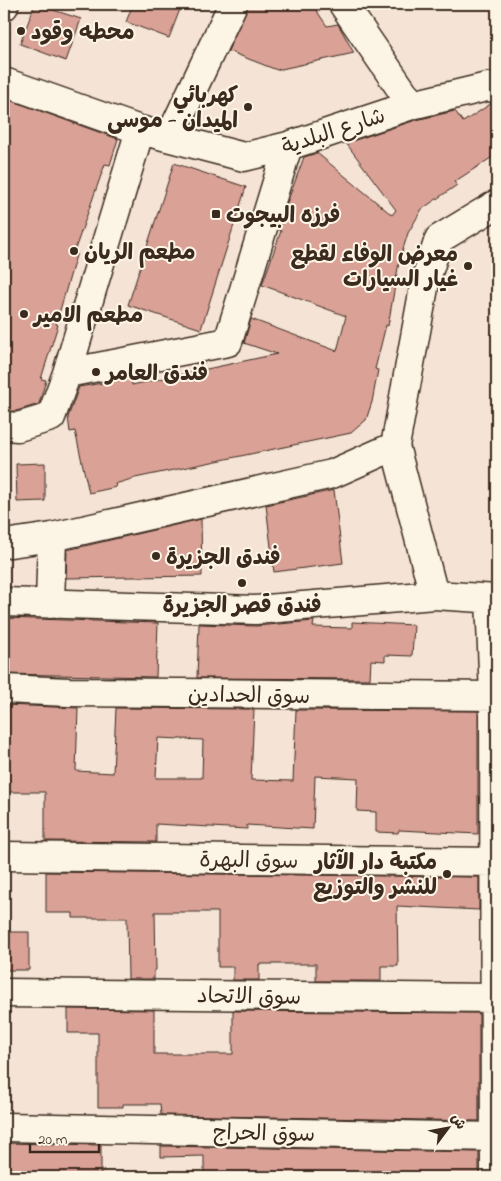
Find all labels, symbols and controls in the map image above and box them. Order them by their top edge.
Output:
place label: محطه وقود [31,18,135,50]
marker: محطه وقود [15,25,27,37]
place label: كهربائي الميدان - موسى [107,81,238,138]
marker: كهربائي الميدان - موسى [242,101,254,113]
street label: شارع البلدية [278,101,390,165]
place label: فرزه البيجوت [226,201,340,233]
marker: فرزه البيجوت [210,208,222,220]
place label: مطعم الريان [84,238,196,270]
place label: معرض الوفاء لقطع غيار السيارات [290,240,458,297]
marker: مطعم الريان [68,245,80,257]
marker: معرض الوفاء لقطع غيار السيارات [462,260,474,272]
place label: مطعم الامير [32,301,143,333]
marker: مطعم الامير [18,308,30,320]
place label: فندق العامر [104,359,208,391]
marker: فندق العامر [90,366,102,378]
place label: فندق الجزيرة [166,543,281,575]
marker: فندق الجزيرة [150,550,162,562]
marker: فندق قصر الجزيرة [236,577,248,589]
place label: فندق قصر الجزيرة [163,591,321,623]
street label: سوق الحدادين [188,680,310,714]
street label: سوق البهرة [199,845,299,879]
place label: مكتبة دار الآثار للنشر والتوزيع [313,848,437,905]
marker: مكتبة دار الآثار للنشر والتوزيع [441,868,453,880]
street label: سوق الاتحاد [196,981,301,1015]
north arrow [424,1104,474,1154]
text: ش [445,1110,471,1134]
street label: سوق الحراج [212,1118,315,1152]
scale bar [30,1121,99,1153]
text: 20 m [38,1129,68,1151]

